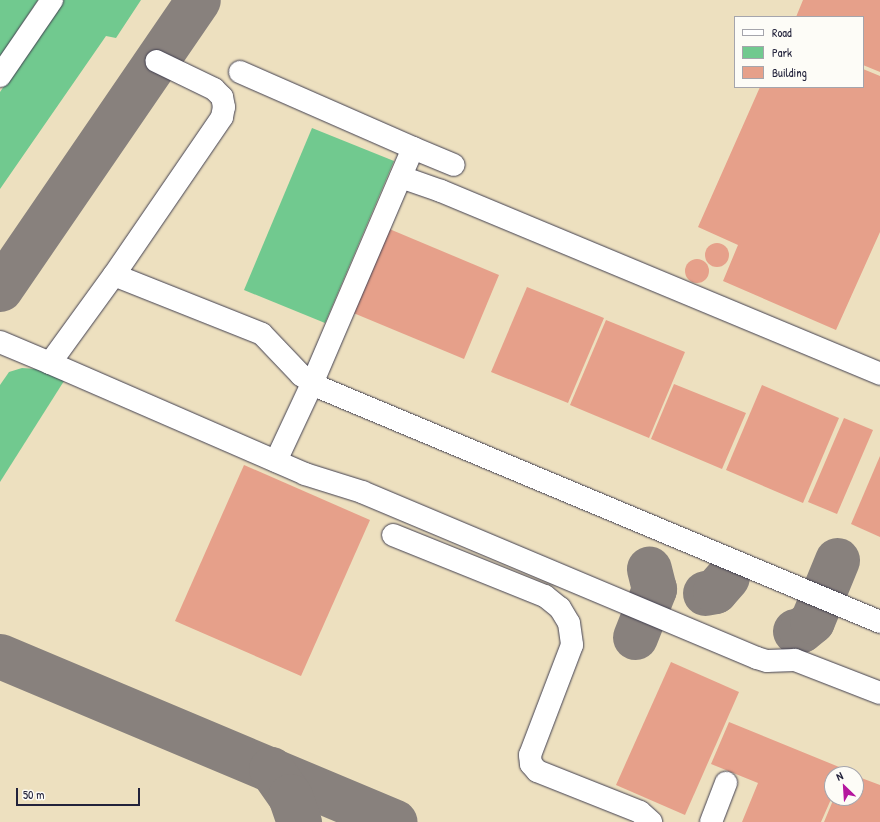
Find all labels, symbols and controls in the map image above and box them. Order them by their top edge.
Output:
legend [734,16,864,88]
text: Road [772,24,792,41]
text: Park [772,44,792,61]
text: Building [772,64,807,81]
north arrow [824,766,864,806]
text: N [834,768,845,784]
scale bar [18,780,142,806]
text: 50 m [23,786,44,803]

